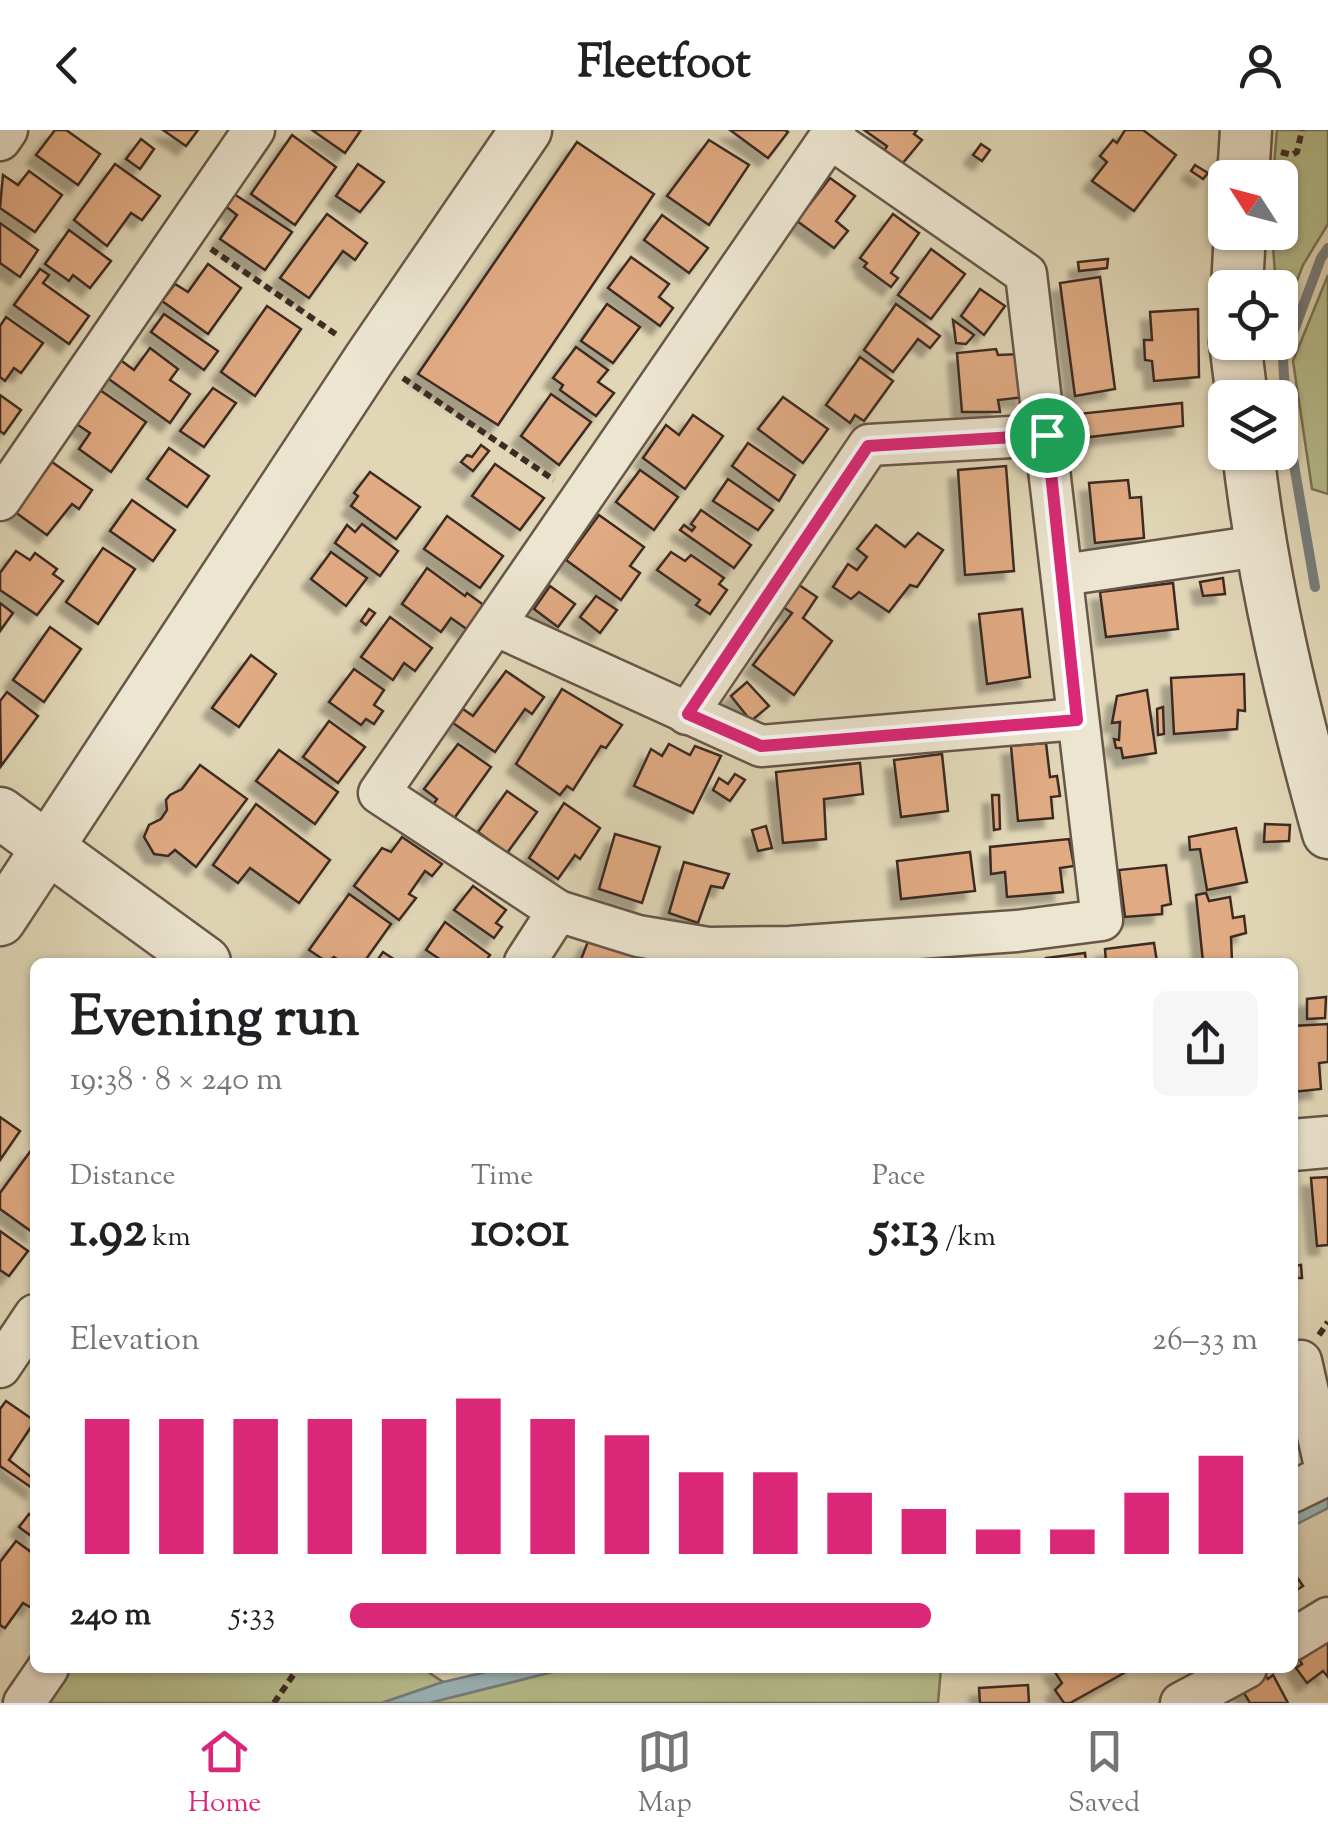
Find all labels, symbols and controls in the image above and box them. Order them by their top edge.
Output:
text: Fleetfoot [577,33,751,98]
icon: back [40,38,95,93]
icon: person [1233,38,1288,93]
north arrow [1208,160,1298,250]
map controls [1208,160,1298,470]
button: locate [1208,270,1298,360]
button: layers [1208,380,1298,470]
pin [1005,393,1090,478]
icon: arrive [1020,408,1075,463]
text: Evening run [70,981,359,1060]
button: share [1153,991,1258,1096]
text: 19:38 · 8 × 240 m [70,1058,283,1104]
text: Distance [70,1157,176,1197]
text: Time [471,1157,533,1197]
text: Pace [872,1157,926,1197]
text: 1.92 [70,1197,146,1269]
text: 10:01 [471,1197,569,1269]
text: 5:13 [872,1197,939,1269]
text: km [146,1218,191,1258]
text: /km [939,1218,996,1258]
text: Elevation [70,1318,200,1364]
text: 26–33 m [1152,1318,1258,1364]
text: 240 m [70,1593,151,1639]
text: 5:33 [230,1593,275,1639]
tab: Home [188,1724,261,1824]
tab: Map [637,1724,692,1824]
tab: Saved [1068,1724,1140,1824]

